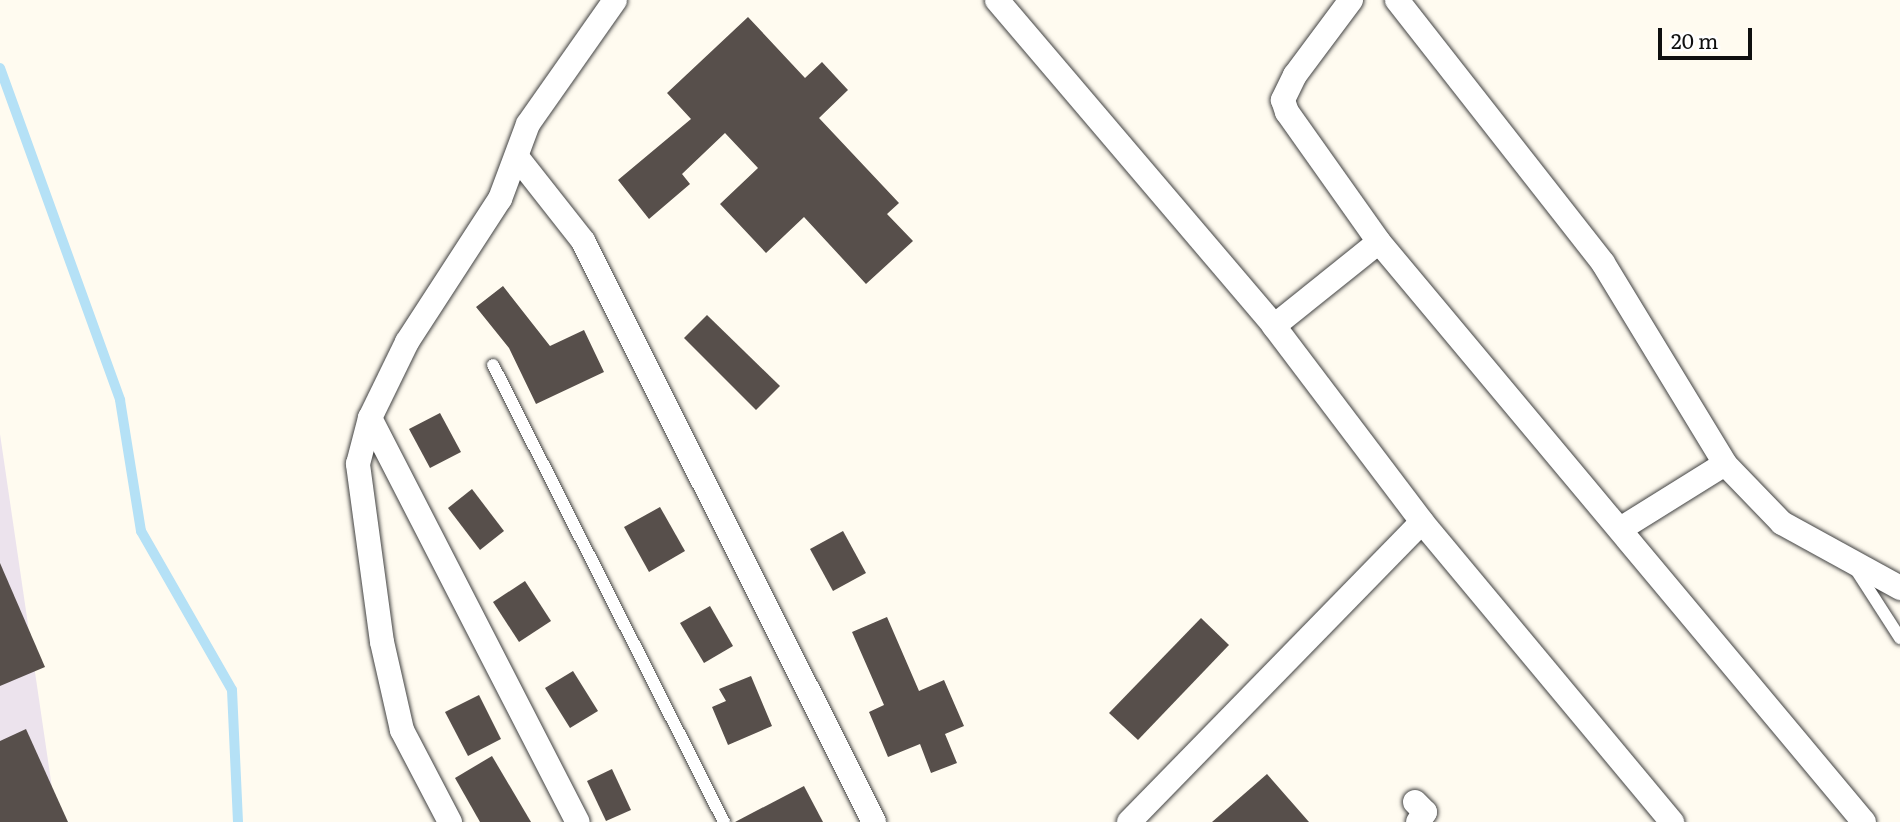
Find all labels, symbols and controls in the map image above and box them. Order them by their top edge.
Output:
scale bar [1662,14,1756,58]
text: 20 m [1671,24,1718,55]

